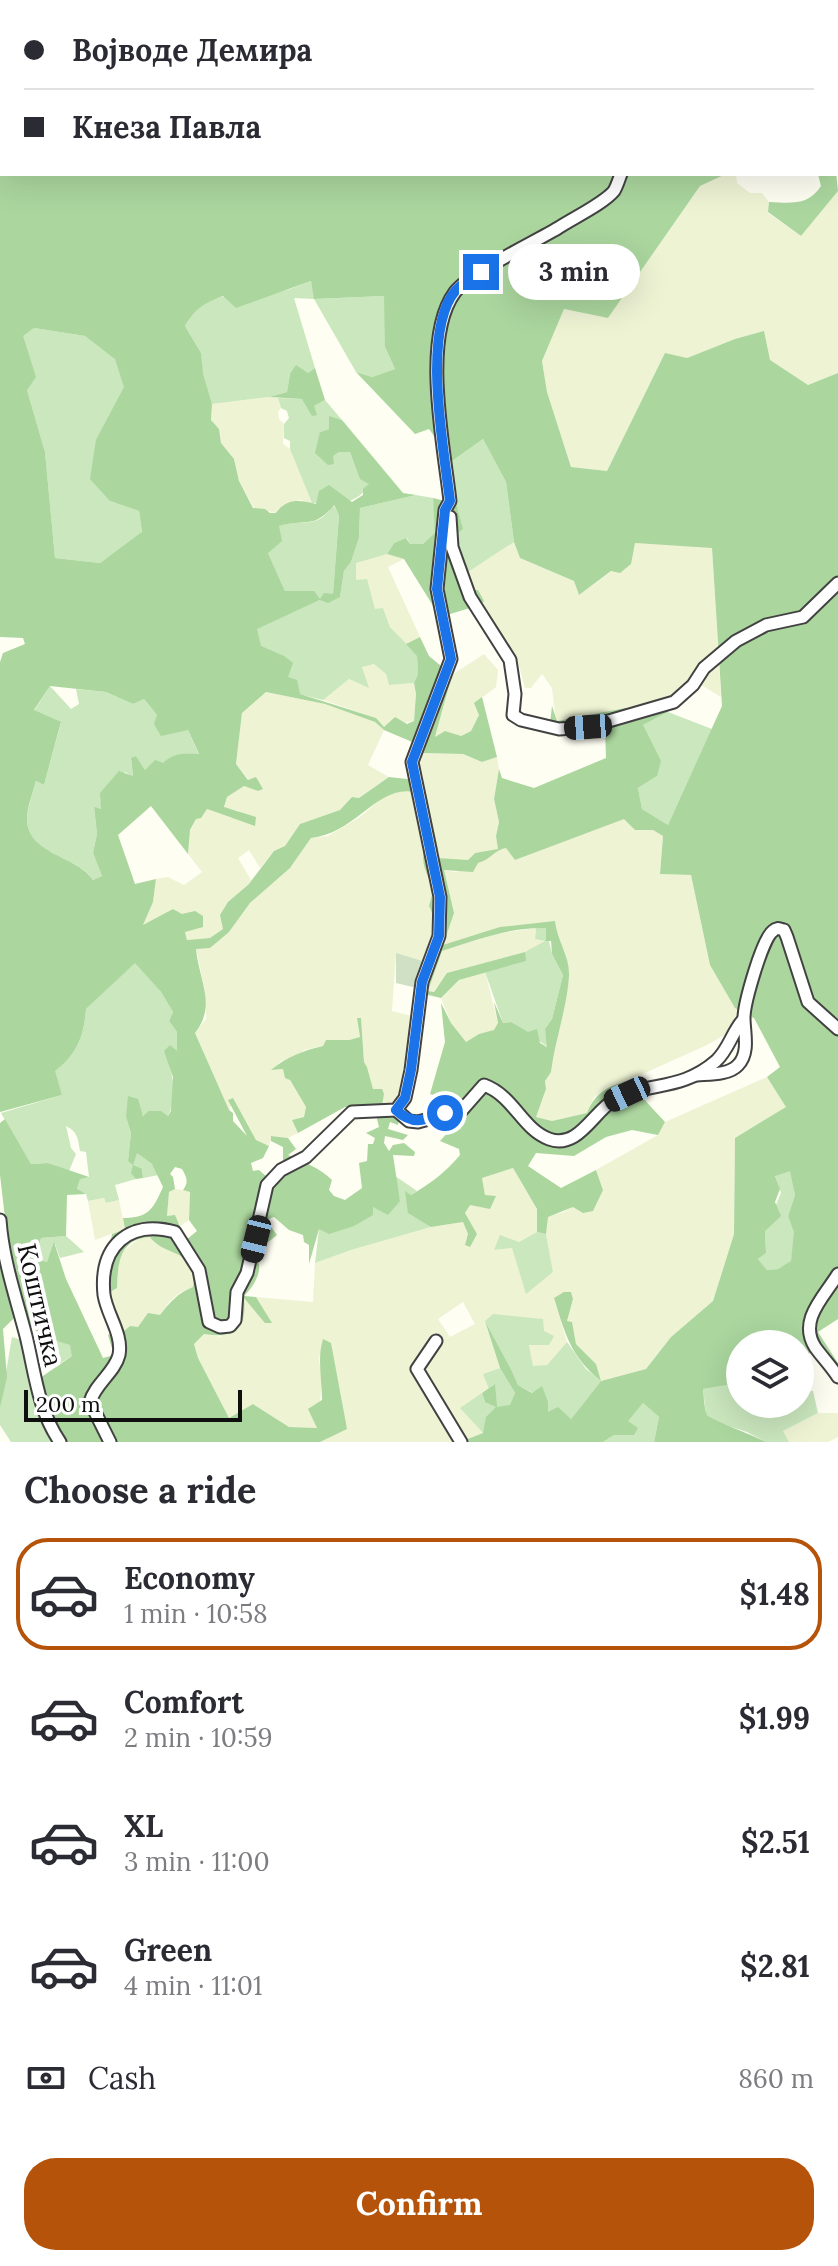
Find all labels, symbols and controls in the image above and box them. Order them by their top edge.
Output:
text: Војводе Демира [72,31,312,69]
text: Кнеза Павла [72,108,261,146]
callout: 3 min [509,244,641,300]
route end [463,254,499,290]
text: 3 min [539,255,609,288]
car [563,713,613,741]
car [600,1073,654,1115]
route start [427,1095,463,1131]
car [239,1213,273,1265]
street label: Коштичка [10,1240,71,1370]
map controls [726,1330,814,1418]
button: layers [726,1330,814,1418]
scale bar [24,1386,242,1422]
text: 200 m [36,1390,101,1418]
text: Choose a ride [24,1467,256,1513]
icon: car [28,1558,100,1630]
text: Economy [124,1559,255,1597]
text: $1.48 [740,1575,810,1613]
text: 1 min · 10:58 [124,1597,268,1630]
icon: car [28,1682,100,1754]
text: Comfort [124,1683,244,1721]
text: $1.99 [739,1699,810,1737]
text: 2 min · 10:59 [124,1721,273,1754]
icon: car [28,1806,100,1878]
text: XL [124,1807,163,1845]
text: $2.51 [741,1823,810,1861]
text: 3 min · 11:00 [124,1845,270,1878]
icon: car [28,1930,100,2002]
text: Green [124,1931,212,1969]
text: $2.81 [740,1947,810,1985]
text: 4 min · 11:01 [124,1969,262,2002]
icon: cash [24,2056,68,2100]
text: Cash [88,2059,156,2097]
text: 860 m [738,2062,814,2095]
button: Confirm [24,2158,814,2250]

